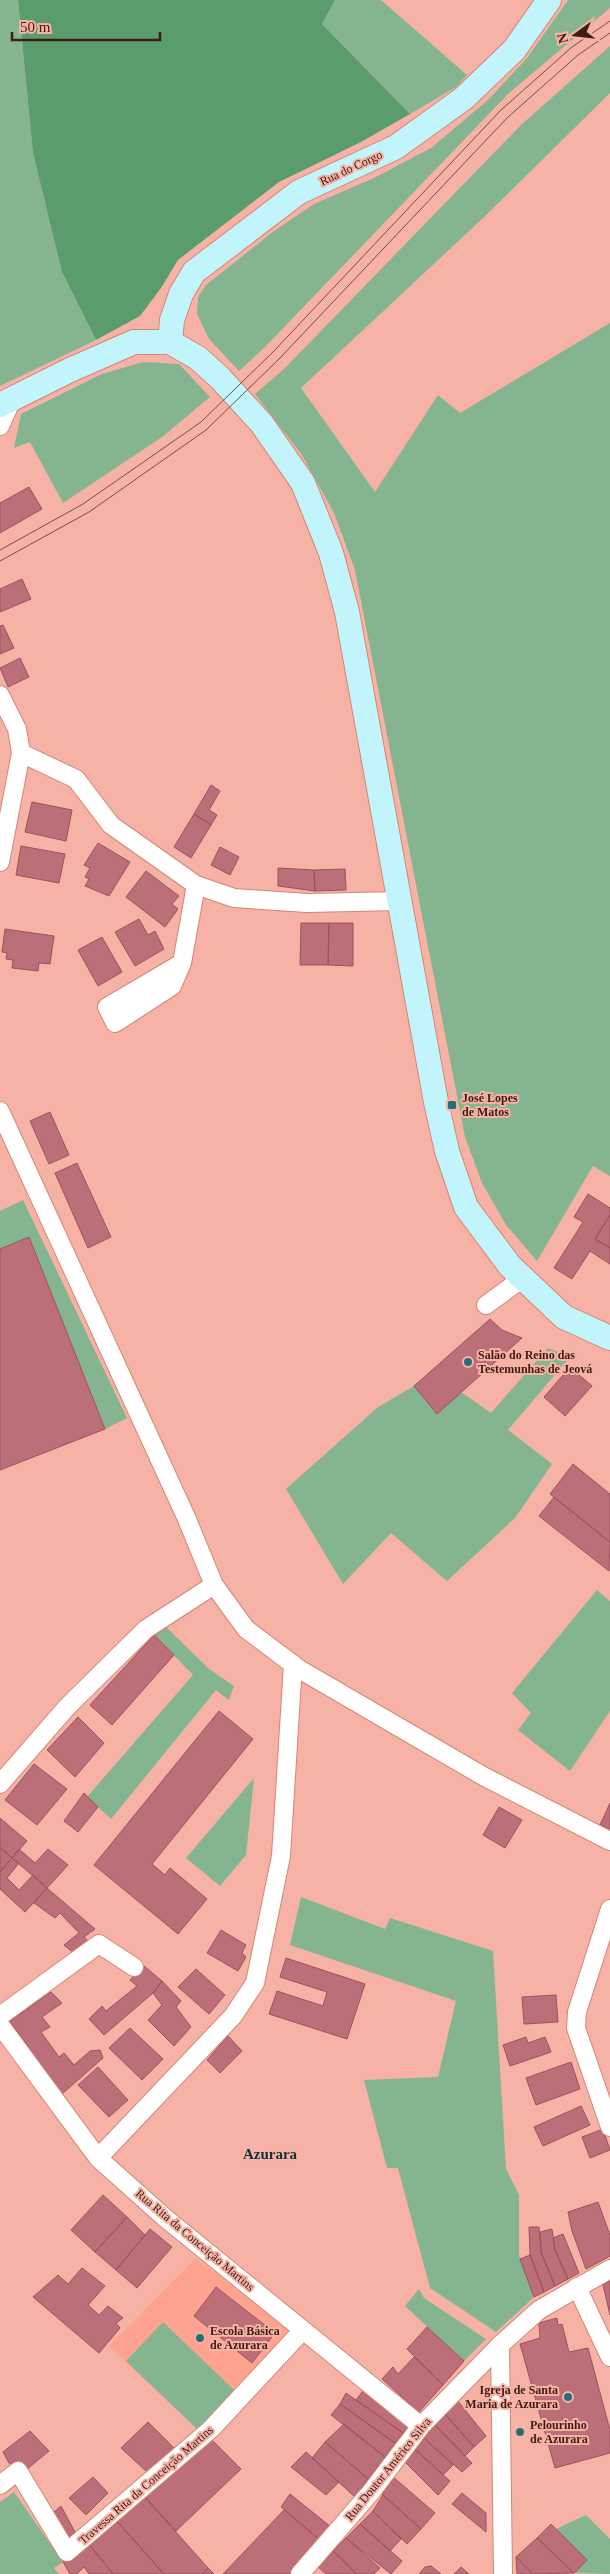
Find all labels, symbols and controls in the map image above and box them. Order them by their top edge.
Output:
scale bar [12,10,160,42]
north arrow [550,10,600,60]
text: 50 m [20,19,51,35]
text: N [554,31,571,45]
street label: Rua do Corgo [318,147,384,189]
place label: José Lopes de Matos [462,1091,518,1119]
marker: José Lopes de Matos [446,1099,458,1111]
place label: Salão do Reino das Testemunhas de Jeová [478,1348,592,1376]
marker: Salão do Reino das Testemunhas de Jeová [462,1356,474,1368]
district label: Azurara [243,2146,298,2162]
street label: Rua Rita da Conceição Martins [133,2186,257,2294]
place label: Escola Básica de Azurara [210,2324,280,2352]
marker: Escola Básica de Azurara [194,2332,206,2344]
place label: Igreja de Santa Maria de Azurara [465,2383,558,2411]
marker: Igreja de Santa Maria de Azurara [562,2391,574,2403]
street label: Rua Doutor Américo Silva [342,2414,434,2523]
place label: Pelourinho de Azurara [530,2418,588,2446]
street label: Travessa Rita da Conceição Martins [76,2423,216,2547]
marker: Pelourinho de Azurara [514,2426,526,2438]

